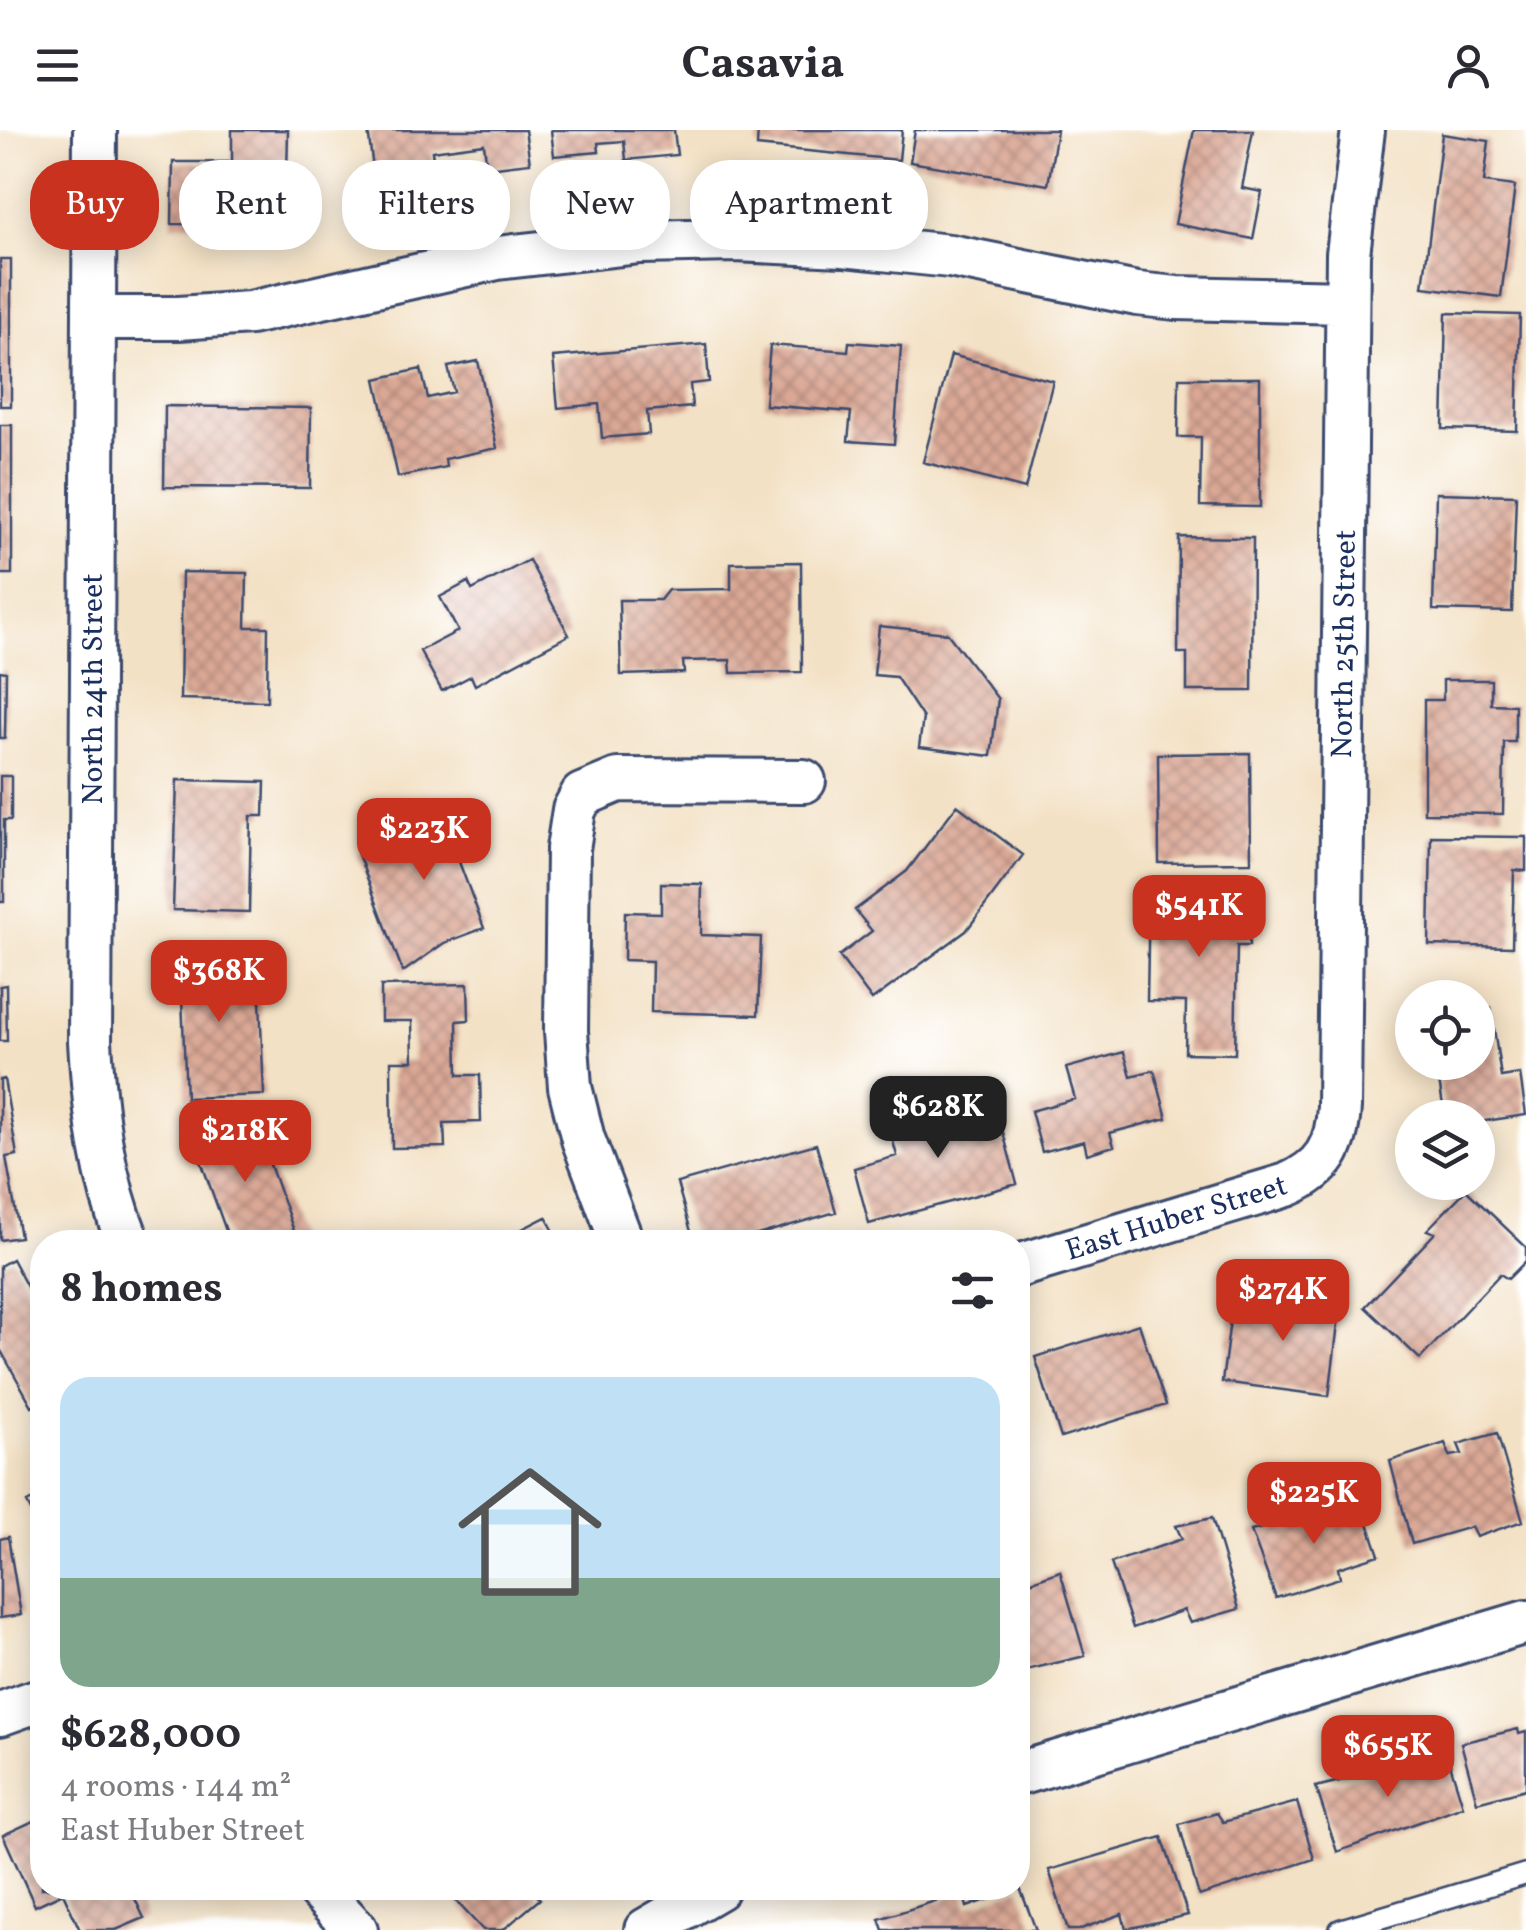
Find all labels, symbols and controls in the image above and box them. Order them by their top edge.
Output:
text: Casavia [681,34,845,97]
icon: menu [30,38,85,93]
icon: person [1441,38,1496,93]
chip: Buy [30,160,159,250]
chip: Rent [179,160,322,250]
chip: Filters [342,160,510,250]
chip: New [530,160,670,250]
chip: Apartment [690,160,928,250]
street label: North 25th Street [1322,529,1368,759]
street label: North 24th Street [73,573,115,805]
pin: $223K [354,798,494,883]
text: $223K [379,808,469,852]
pin: $541K [1129,875,1269,960]
text: $541K [1155,885,1243,929]
pin: $368K [149,940,289,1025]
text: $368K [173,950,265,994]
map controls [1395,980,1495,1200]
button: locate [1395,980,1495,1080]
pin: $628K [868,1076,1008,1161]
text: $628K [892,1086,984,1130]
pin: $218K [175,1100,315,1185]
button: layers [1395,1100,1495,1200]
text: $218K [201,1110,289,1154]
street label: East Huber Street [1061,1165,1293,1273]
pin: $274K [1213,1259,1353,1344]
text: 8 homes [60,1261,223,1320]
icon: filters [945,1263,1000,1318]
text: $274K [1238,1269,1328,1313]
icon: home [440,1442,620,1622]
pin: $225K [1244,1462,1384,1547]
text: $225K [1269,1472,1359,1516]
text: $628,000 [60,1707,241,1766]
pin: $655K [1318,1715,1458,1800]
text: $655K [1343,1725,1433,1769]
text: 4 rooms · 144 m² [60,1766,291,1810]
text: East Huber Street [60,1810,305,1854]

